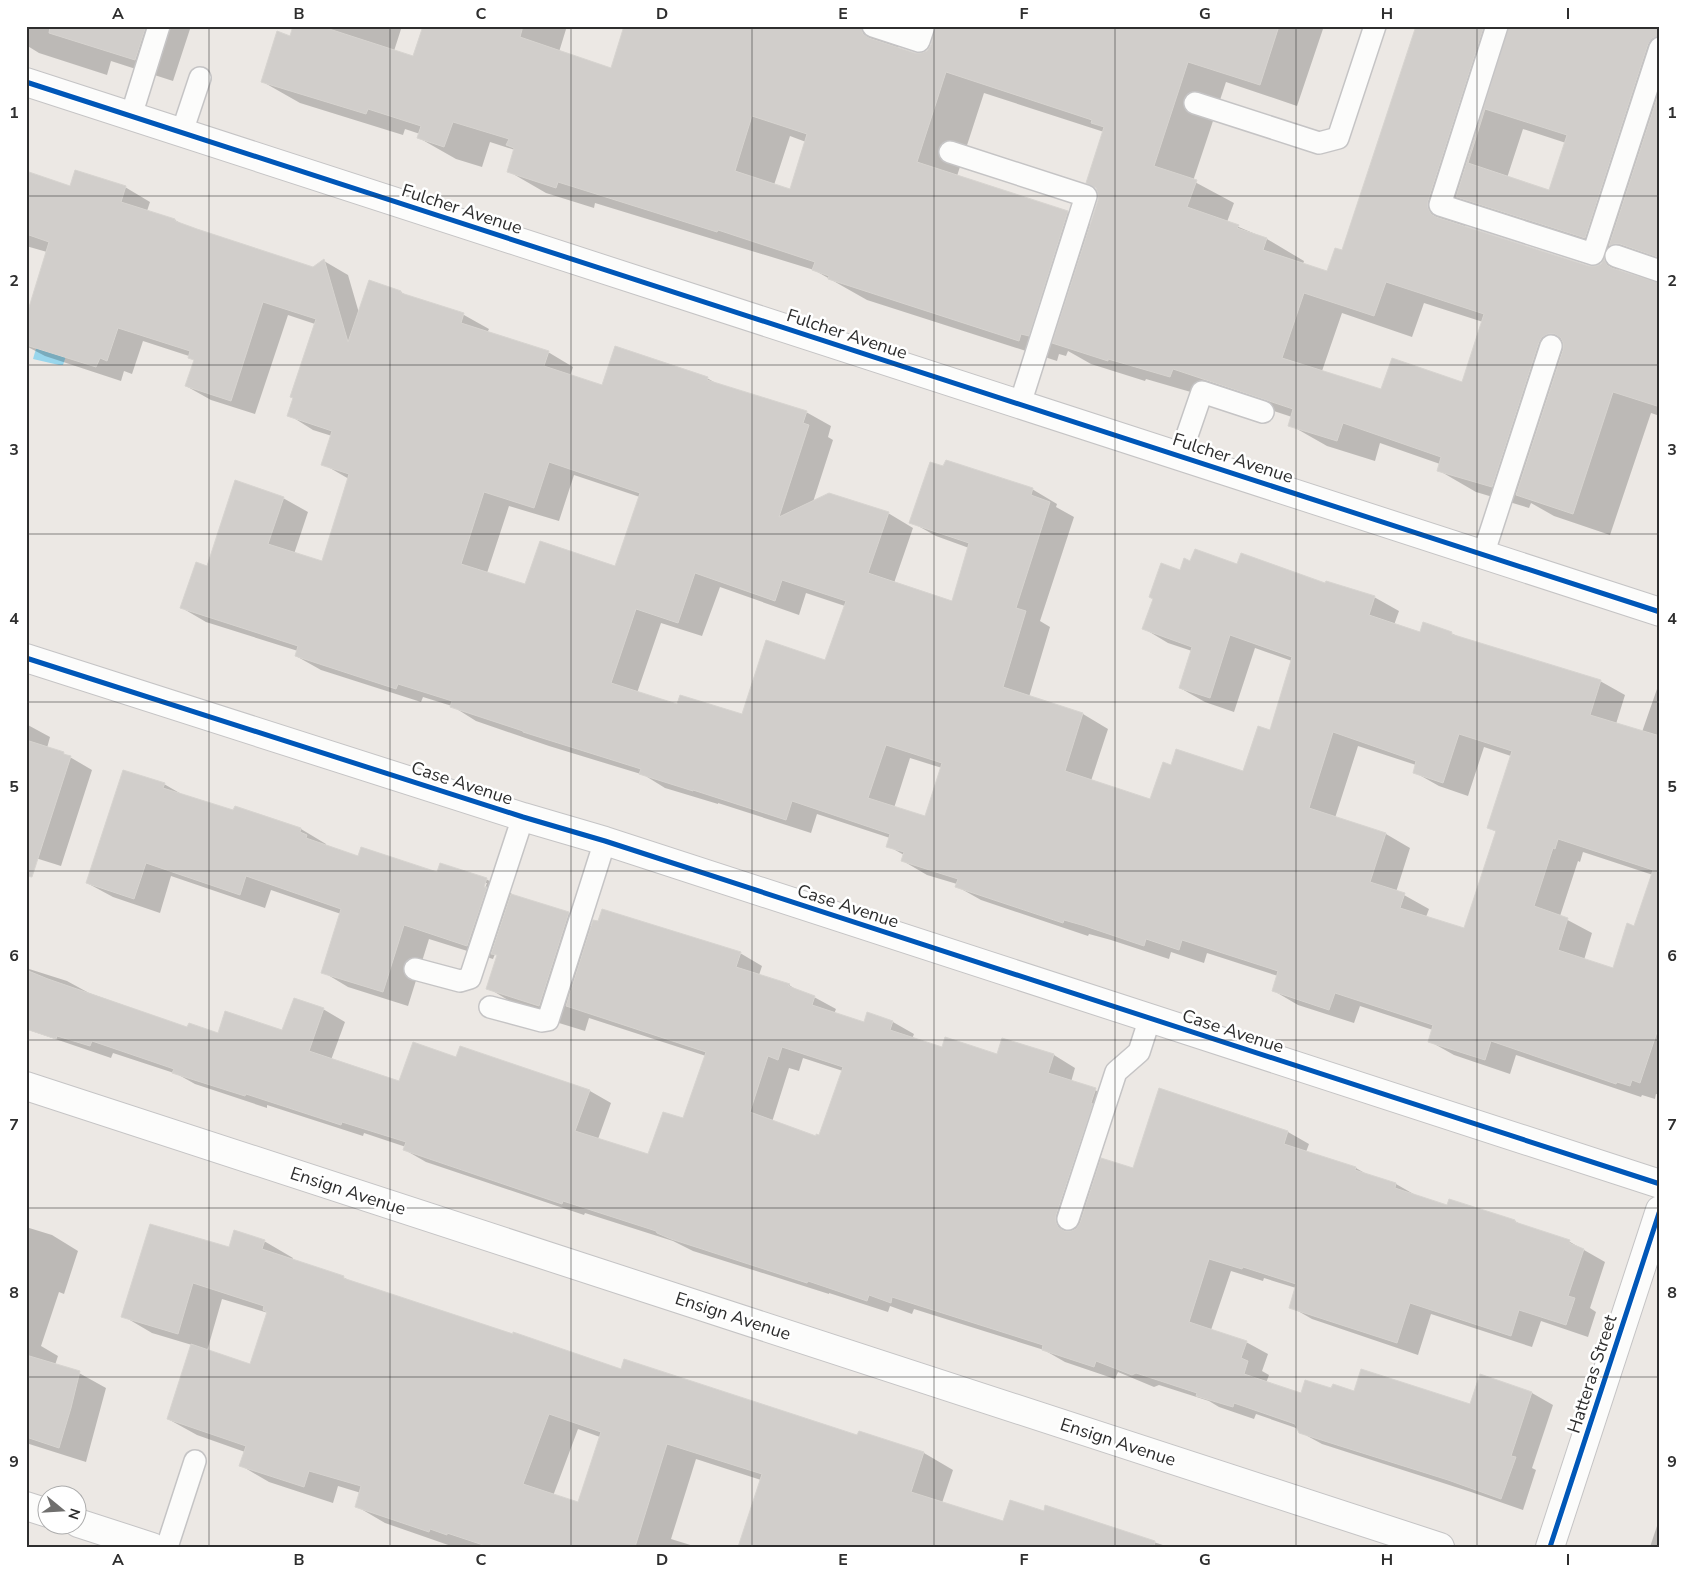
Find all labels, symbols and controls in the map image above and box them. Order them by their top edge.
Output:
text: A [112,3,124,25]
text: B [293,3,305,25]
text: C [476,3,487,25]
text: D [656,3,668,25]
text: E [838,3,848,25]
text: F [1020,3,1029,25]
text: G [1199,3,1211,25]
text: H [1381,3,1393,25]
text: I [1566,3,1570,25]
text: 1 [9,102,19,124]
text: 1 [1667,102,1677,124]
street label: Fulcher Avenue [399,178,525,240]
text: 2 [9,270,19,292]
text: 2 [1667,270,1677,292]
street label: Fulcher Avenue [784,303,910,365]
street label: Fulcher Avenue [1170,427,1296,489]
text: 3 [9,439,19,461]
text: 3 [1667,439,1677,461]
text: 4 [9,608,19,630]
text: 4 [1667,608,1677,630]
street label: Case Avenue [408,755,516,811]
text: 5 [9,776,19,798]
text: 5 [1667,776,1677,798]
street label: Case Avenue [794,878,902,934]
text: 6 [9,945,19,967]
text: 6 [1667,945,1677,967]
street label: Case Avenue [1179,1003,1287,1059]
text: 7 [9,1114,19,1136]
text: 7 [1667,1114,1677,1136]
street label: Ensign Avenue [287,1161,409,1221]
text: 8 [9,1282,19,1304]
text: 8 [1667,1282,1677,1304]
street label: Ensign Avenue [672,1286,794,1346]
street label: Hatteras Street [1562,1311,1623,1436]
street label: Ensign Avenue [1057,1412,1179,1472]
text: 9 [9,1451,19,1473]
text: 9 [1667,1451,1677,1473]
north arrow [38,1486,88,1536]
text: N [63,1506,85,1522]
text: A [112,1549,124,1571]
text: B [293,1549,305,1571]
text: C [476,1549,487,1571]
text: D [656,1549,668,1571]
text: E [838,1549,848,1571]
text: F [1020,1549,1029,1571]
text: G [1199,1549,1211,1571]
text: H [1381,1549,1393,1571]
text: I [1566,1549,1570,1571]

